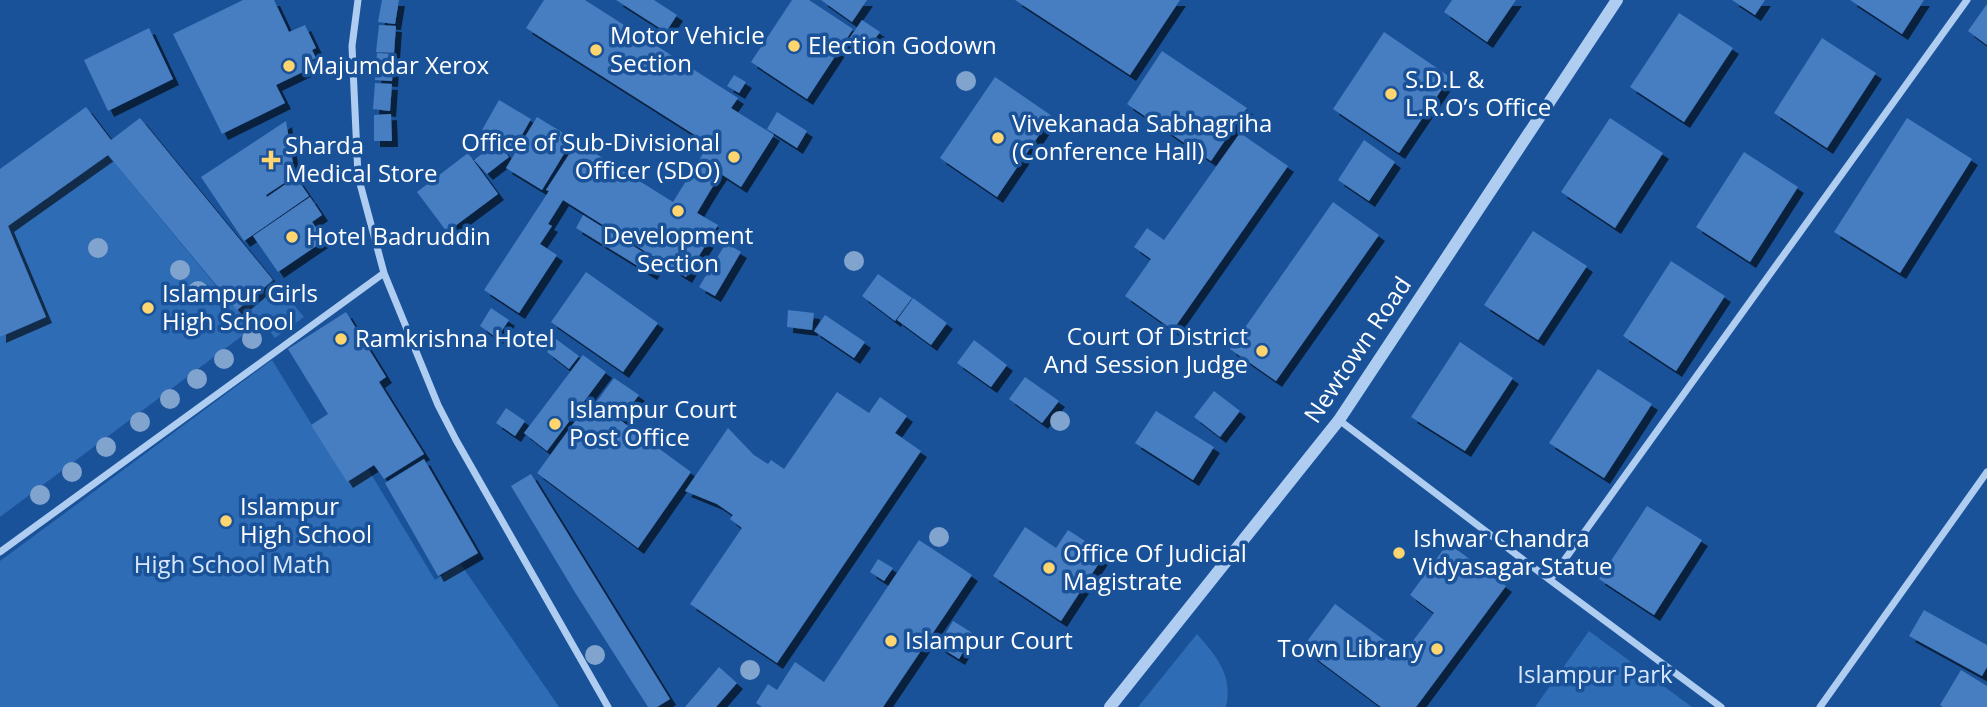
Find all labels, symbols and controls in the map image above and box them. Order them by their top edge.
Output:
place label: Motor Vehicle Section [610,18,765,79]
place label: Election Godown [808,28,997,61]
marker: Election Godown [786,38,802,54]
marker: Motor Vehicle Section [588,42,604,58]
place label: Majumdar Xerox [303,48,490,81]
marker: Majumdar Xerox [281,58,297,74]
place label: S.D.L & L.R.O’s Office [1405,62,1551,123]
marker: S.D.L & L.R.O’s Office [1383,86,1399,102]
place label: Vivekanada Sabhagriha (Conference Hall) [1012,106,1272,167]
place label: Office of Sub-Divisional Officer (SDO) [461,125,720,186]
place label: Sharda Medical Store [285,128,437,189]
marker: Vivekanada Sabhagriha (Conference Hall) [990,130,1006,146]
marker: Office of Sub-Divisional Officer (SDO) [726,149,742,165]
marker: Sharda Medical Store [263,152,279,168]
marker: Development Section [670,203,686,219]
place label: Development Section [603,218,753,279]
place label: Hotel Badruddin [306,219,491,252]
marker: Hotel Badruddin [284,229,300,245]
street label: Newtown Road [1296,269,1418,429]
place label: Islampur Girls High School [162,276,318,337]
marker: Islampur Girls High School [140,300,156,316]
place label: Court Of District And Session Judge [1044,319,1248,380]
place label: Ramkrishna Hotel [355,321,555,354]
marker: Ramkrishna Hotel [333,331,349,347]
marker: Court Of District And Session Judge [1254,343,1270,359]
place label: Islampur Court Post Office [569,392,737,453]
marker: Islampur Court Post Office [547,416,563,432]
place label: Islampur High School [240,489,372,550]
marker: Islampur High School [218,513,234,529]
place label: Ishwar Chandra Vidyasagar Statue [1413,521,1612,582]
place label: Office Of Judicial Magistrate [1063,536,1247,597]
marker: Ishwar Chandra Vidyasagar Statue [1391,545,1407,561]
park label: High School Math [134,547,330,580]
marker: Office Of Judicial Magistrate [1041,560,1057,576]
place label: Islampur Court [905,623,1073,656]
place label: Town Library [1278,631,1424,664]
marker: Islampur Court [883,633,899,649]
marker: Town Library [1429,641,1445,657]
park label: Islampur Park [1517,657,1673,690]

